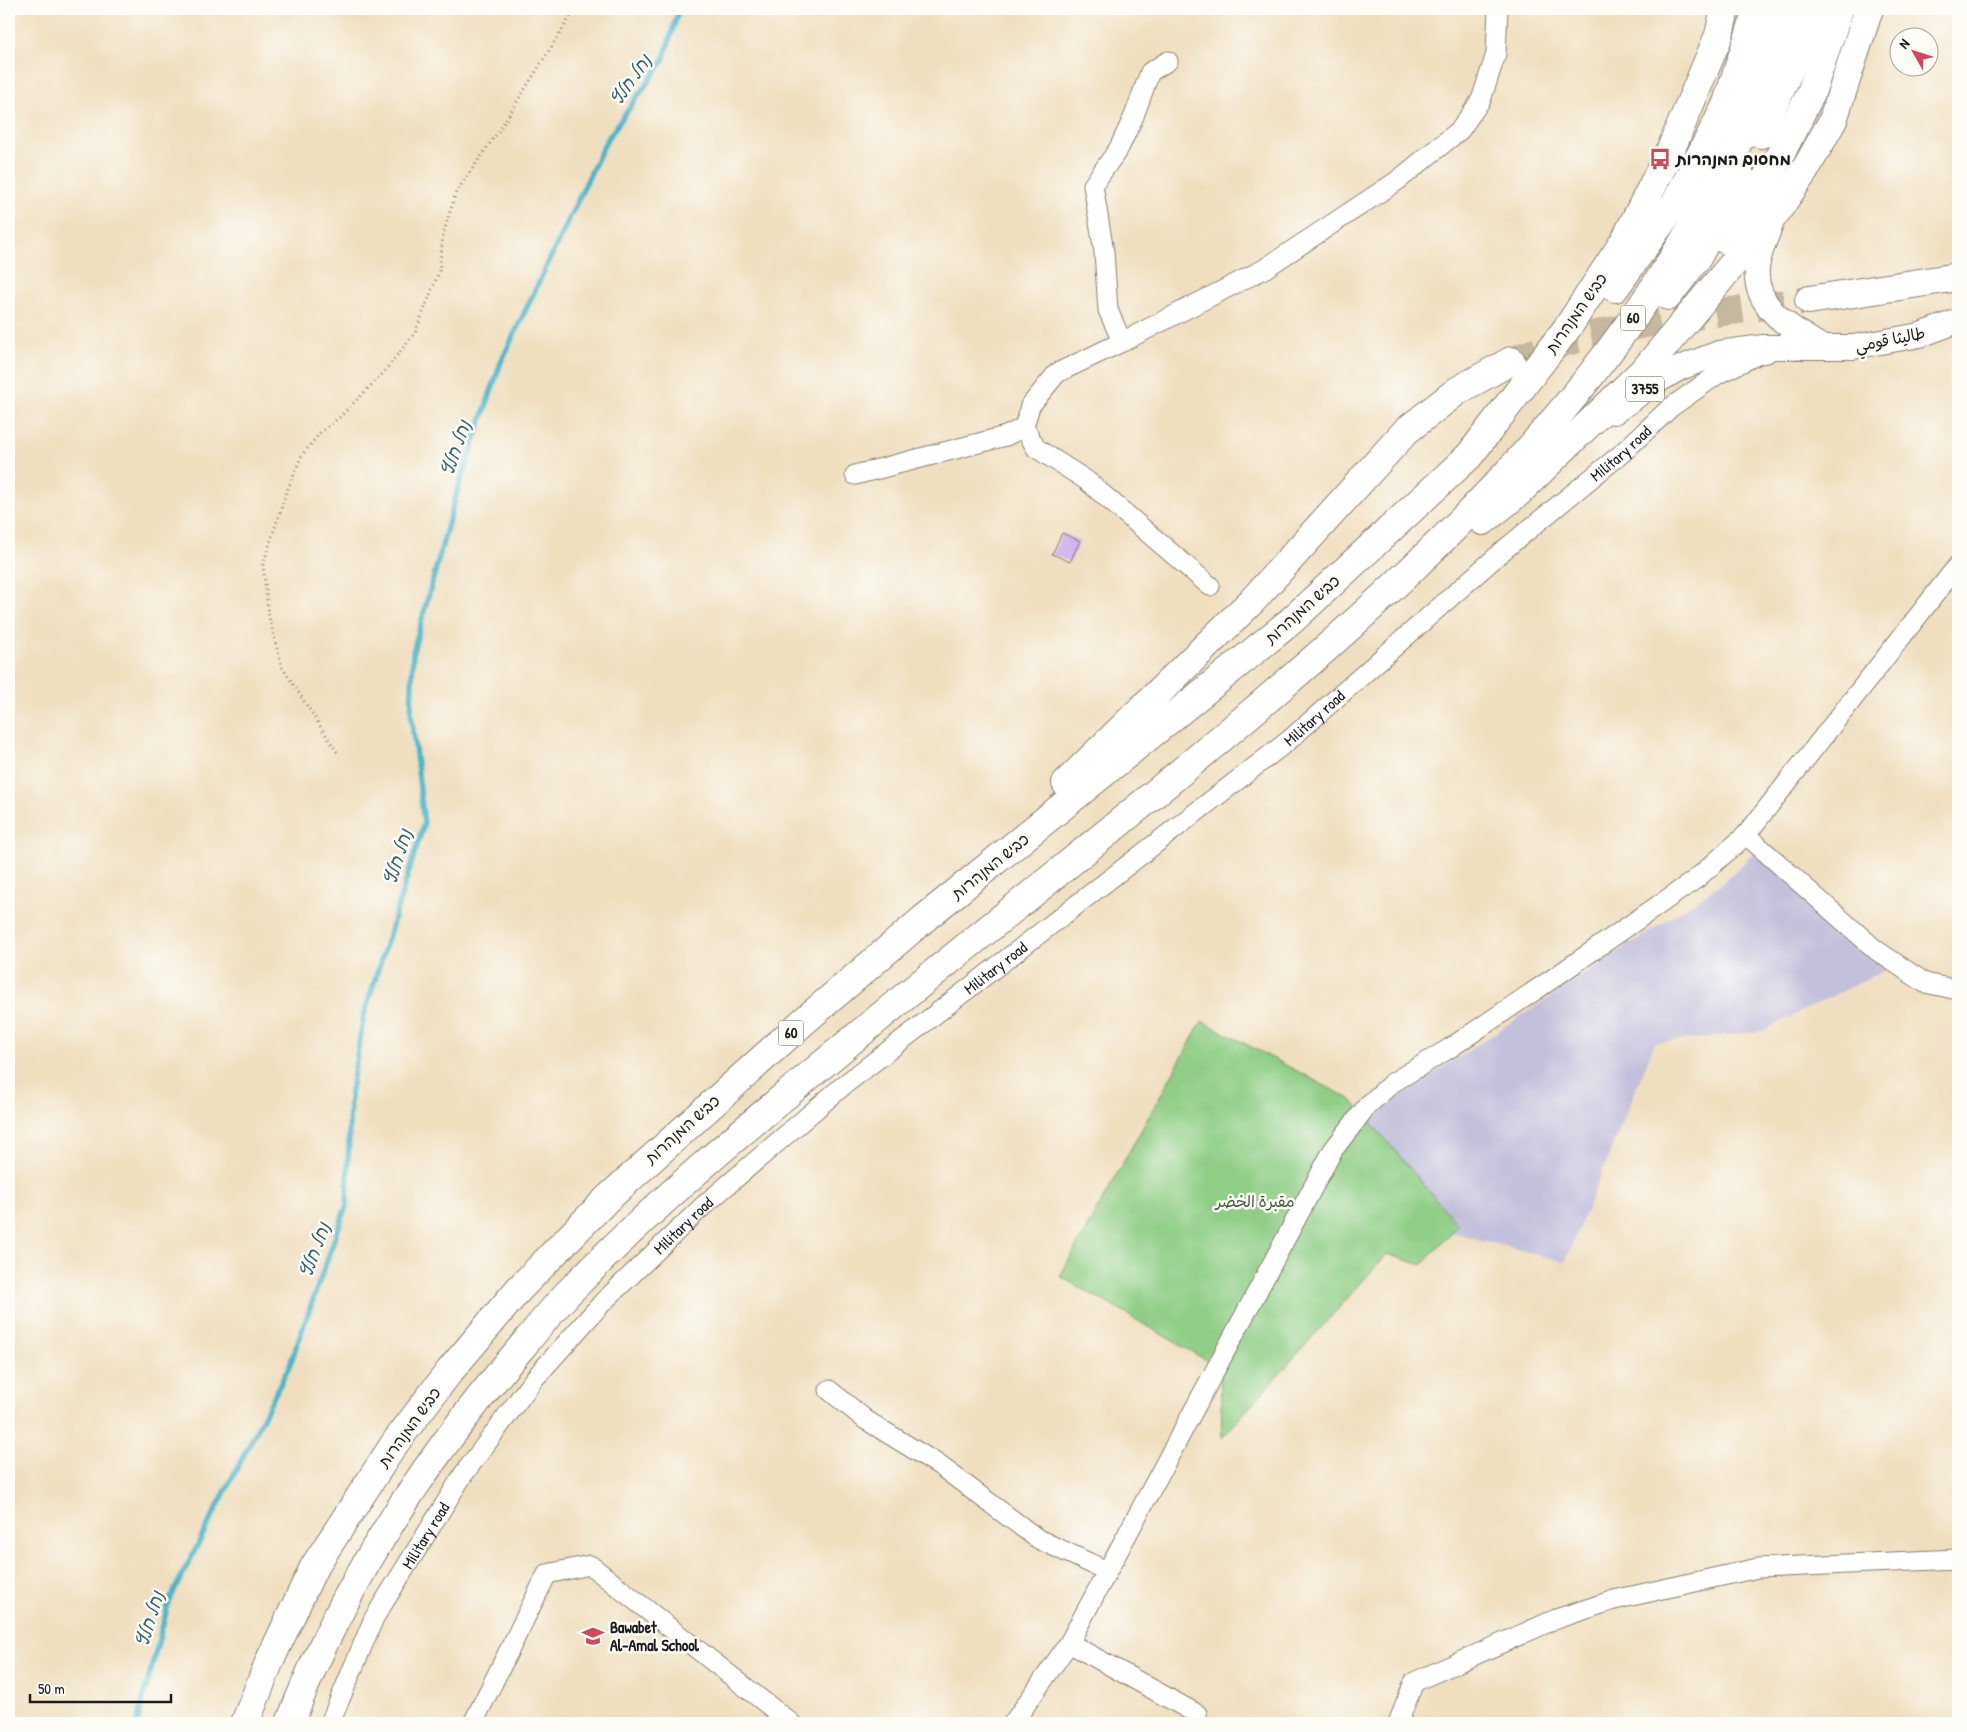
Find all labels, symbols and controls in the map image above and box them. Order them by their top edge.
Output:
north arrow [1890,28,1940,78]
text: N [1894,34,1914,52]
water label: נחל חלץ [604,48,658,110]
bus stop icon: מחסום המנהרות [1647,146,1673,172]
place label: מחסום המנהרות [1674,148,1791,170]
street label: כביש המנהרות [1540,268,1612,359]
road number: 60 [1620,306,1646,330]
street label: طاليثا قومي [1853,321,1928,361]
road number: 3755 [1626,376,1664,402]
water label: נחל חלץ [435,415,477,479]
street label: Military road [1585,420,1656,486]
street label: כביש המנהרות [1259,569,1344,649]
street label: Military road [1279,685,1349,751]
water label: נחל חלץ [377,825,418,888]
street label: כביש המנהרות [946,828,1033,905]
street label: Military road [959,936,1032,999]
road number: 60 [778,1020,804,1046]
street label: כביש המנהרות [639,1089,724,1169]
park label: مقبرة الخضر [1214,1190,1294,1212]
street label: Military road [649,1191,718,1259]
water label: נחל חלץ [293,1217,337,1281]
street label: כביש המנהרות [372,1383,445,1472]
street label: Military road [396,1498,454,1573]
water label: נחל חלץ [129,1587,170,1650]
place label: Bawabet Al-Amal School [610,1616,700,1656]
school or university icon: Bawabet Al-Amal School [580,1623,606,1649]
scale bar [30,1672,171,1704]
text: 50 m [38,1678,65,1699]

